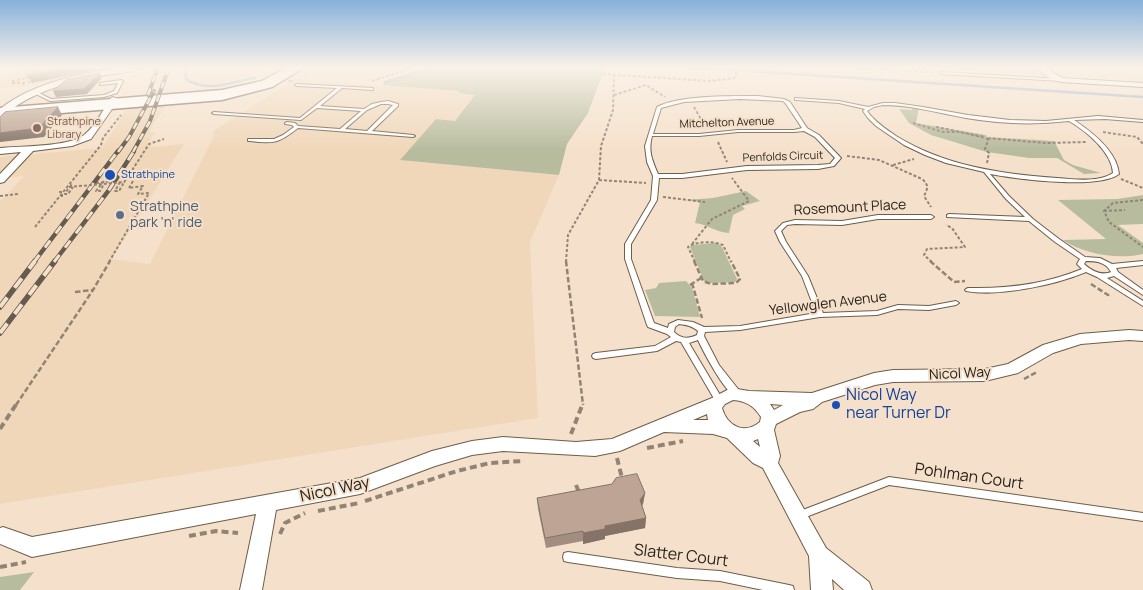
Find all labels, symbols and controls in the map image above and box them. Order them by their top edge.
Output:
place label: Strathpine Library [47,115,101,141]
street label: Mitchelton Avenue [679,115,775,131]
marker: Strathpine Library [31,122,43,134]
street label: Penfolds Circuit [743,149,823,165]
marker: Strathpine [103,168,117,182]
place label: Strathpine [121,168,175,182]
street label: Rosemount Place [793,197,907,219]
place label: Strathpine park 'n' ride [130,199,202,232]
marker: Strathpine park 'n' ride [114,209,126,221]
street label: Yellowglen Avenue [768,288,888,320]
street label: Nicol Way [929,364,991,384]
place label: Nicol Way near Turner Dr [846,386,951,424]
marker: Nicol Way near Turner Dr [830,399,842,411]
street label: Pohlman Court [913,460,1025,494]
street label: Nicol Way [298,473,372,507]
street label: Slatter Court [633,541,729,571]

